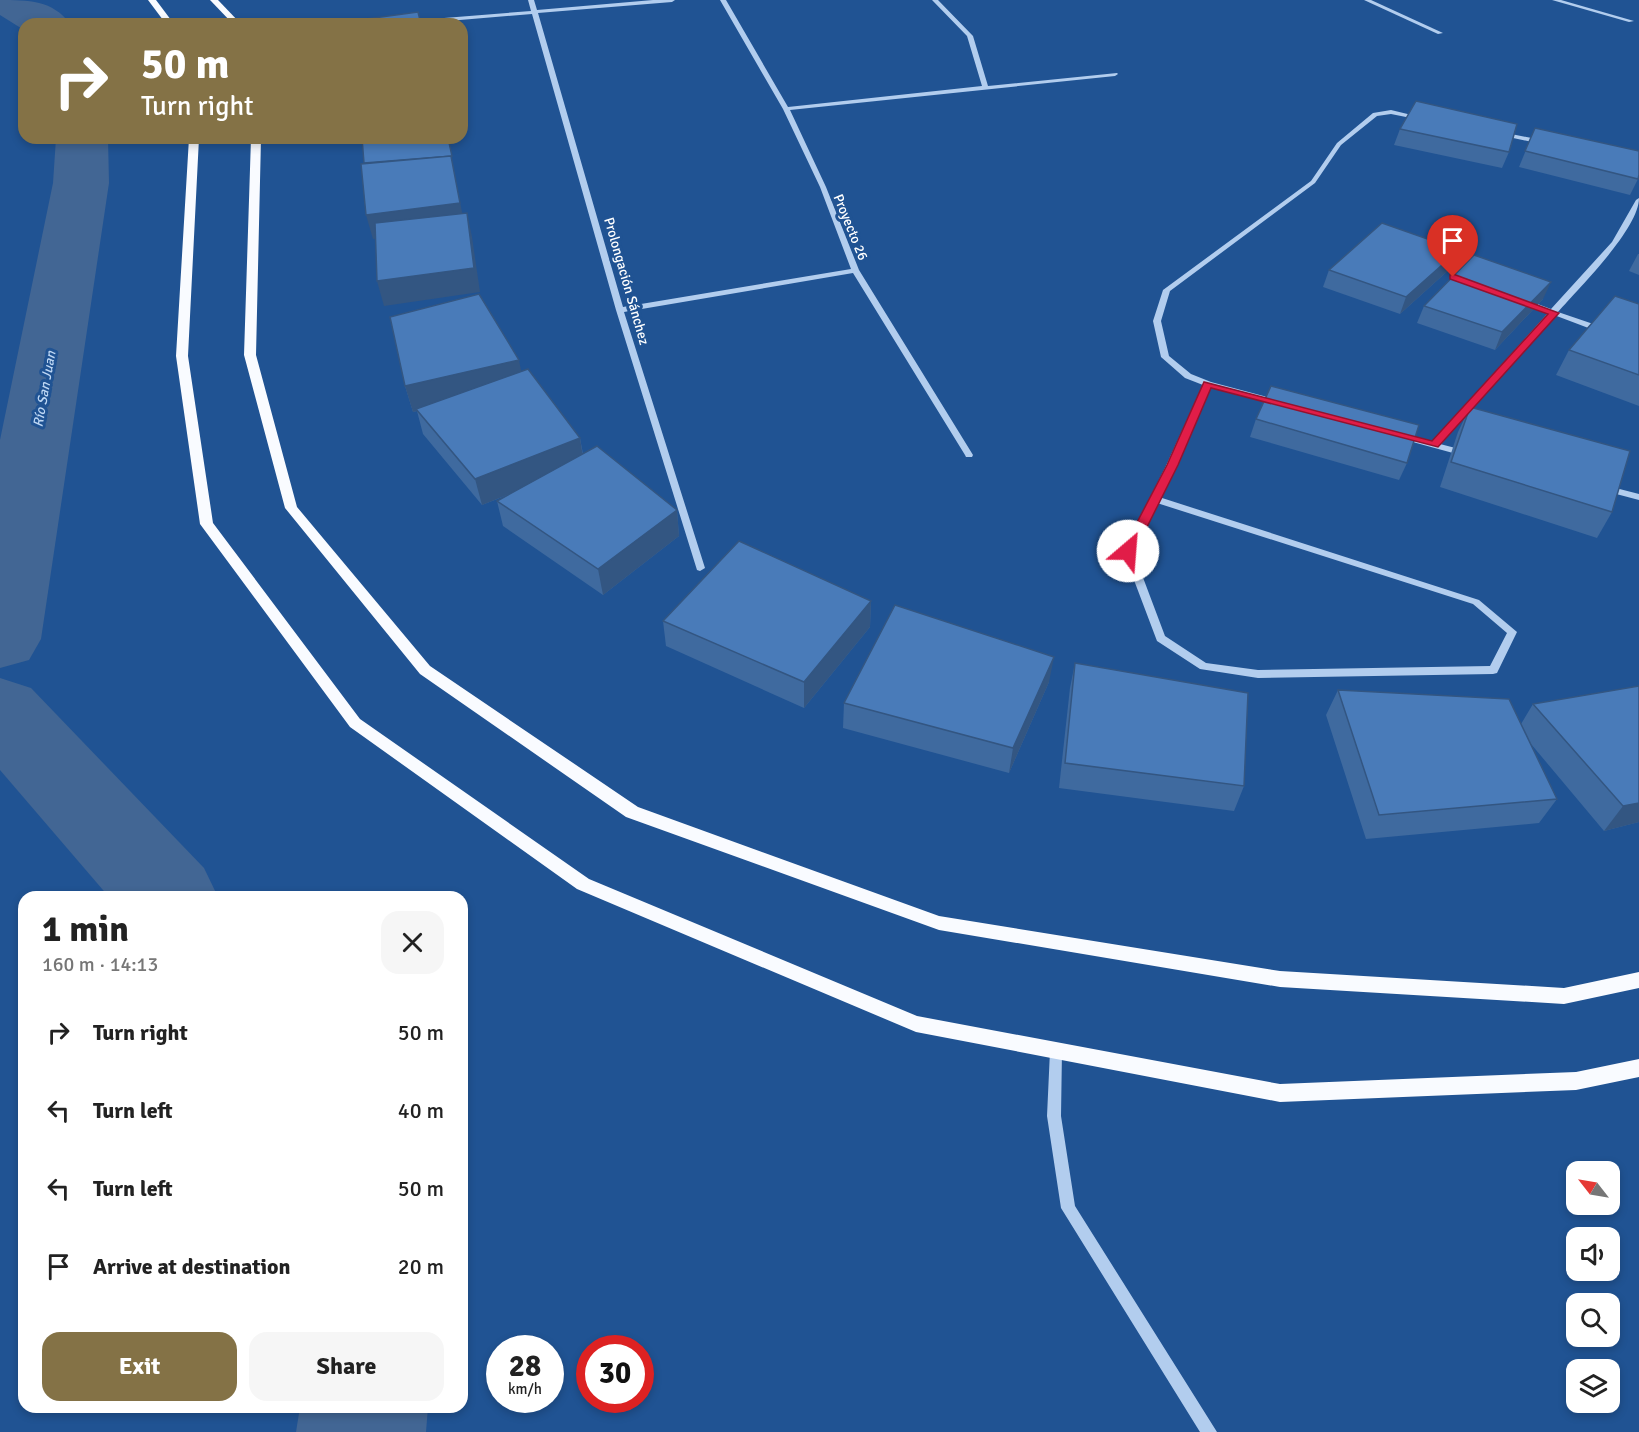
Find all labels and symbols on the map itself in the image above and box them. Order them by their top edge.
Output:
street label: Proyecto 26 [830,192,872,263]
street label: Prolongación Sánchez [600,215,653,347]
pin [1427,215,1478,277]
water label: Río San Juan [29,349,60,428]
position arrow [1096,519,1160,583]
north arrow [1566,1161,1620,1215]
speed limit sign: 30 [576,1335,654,1413]

